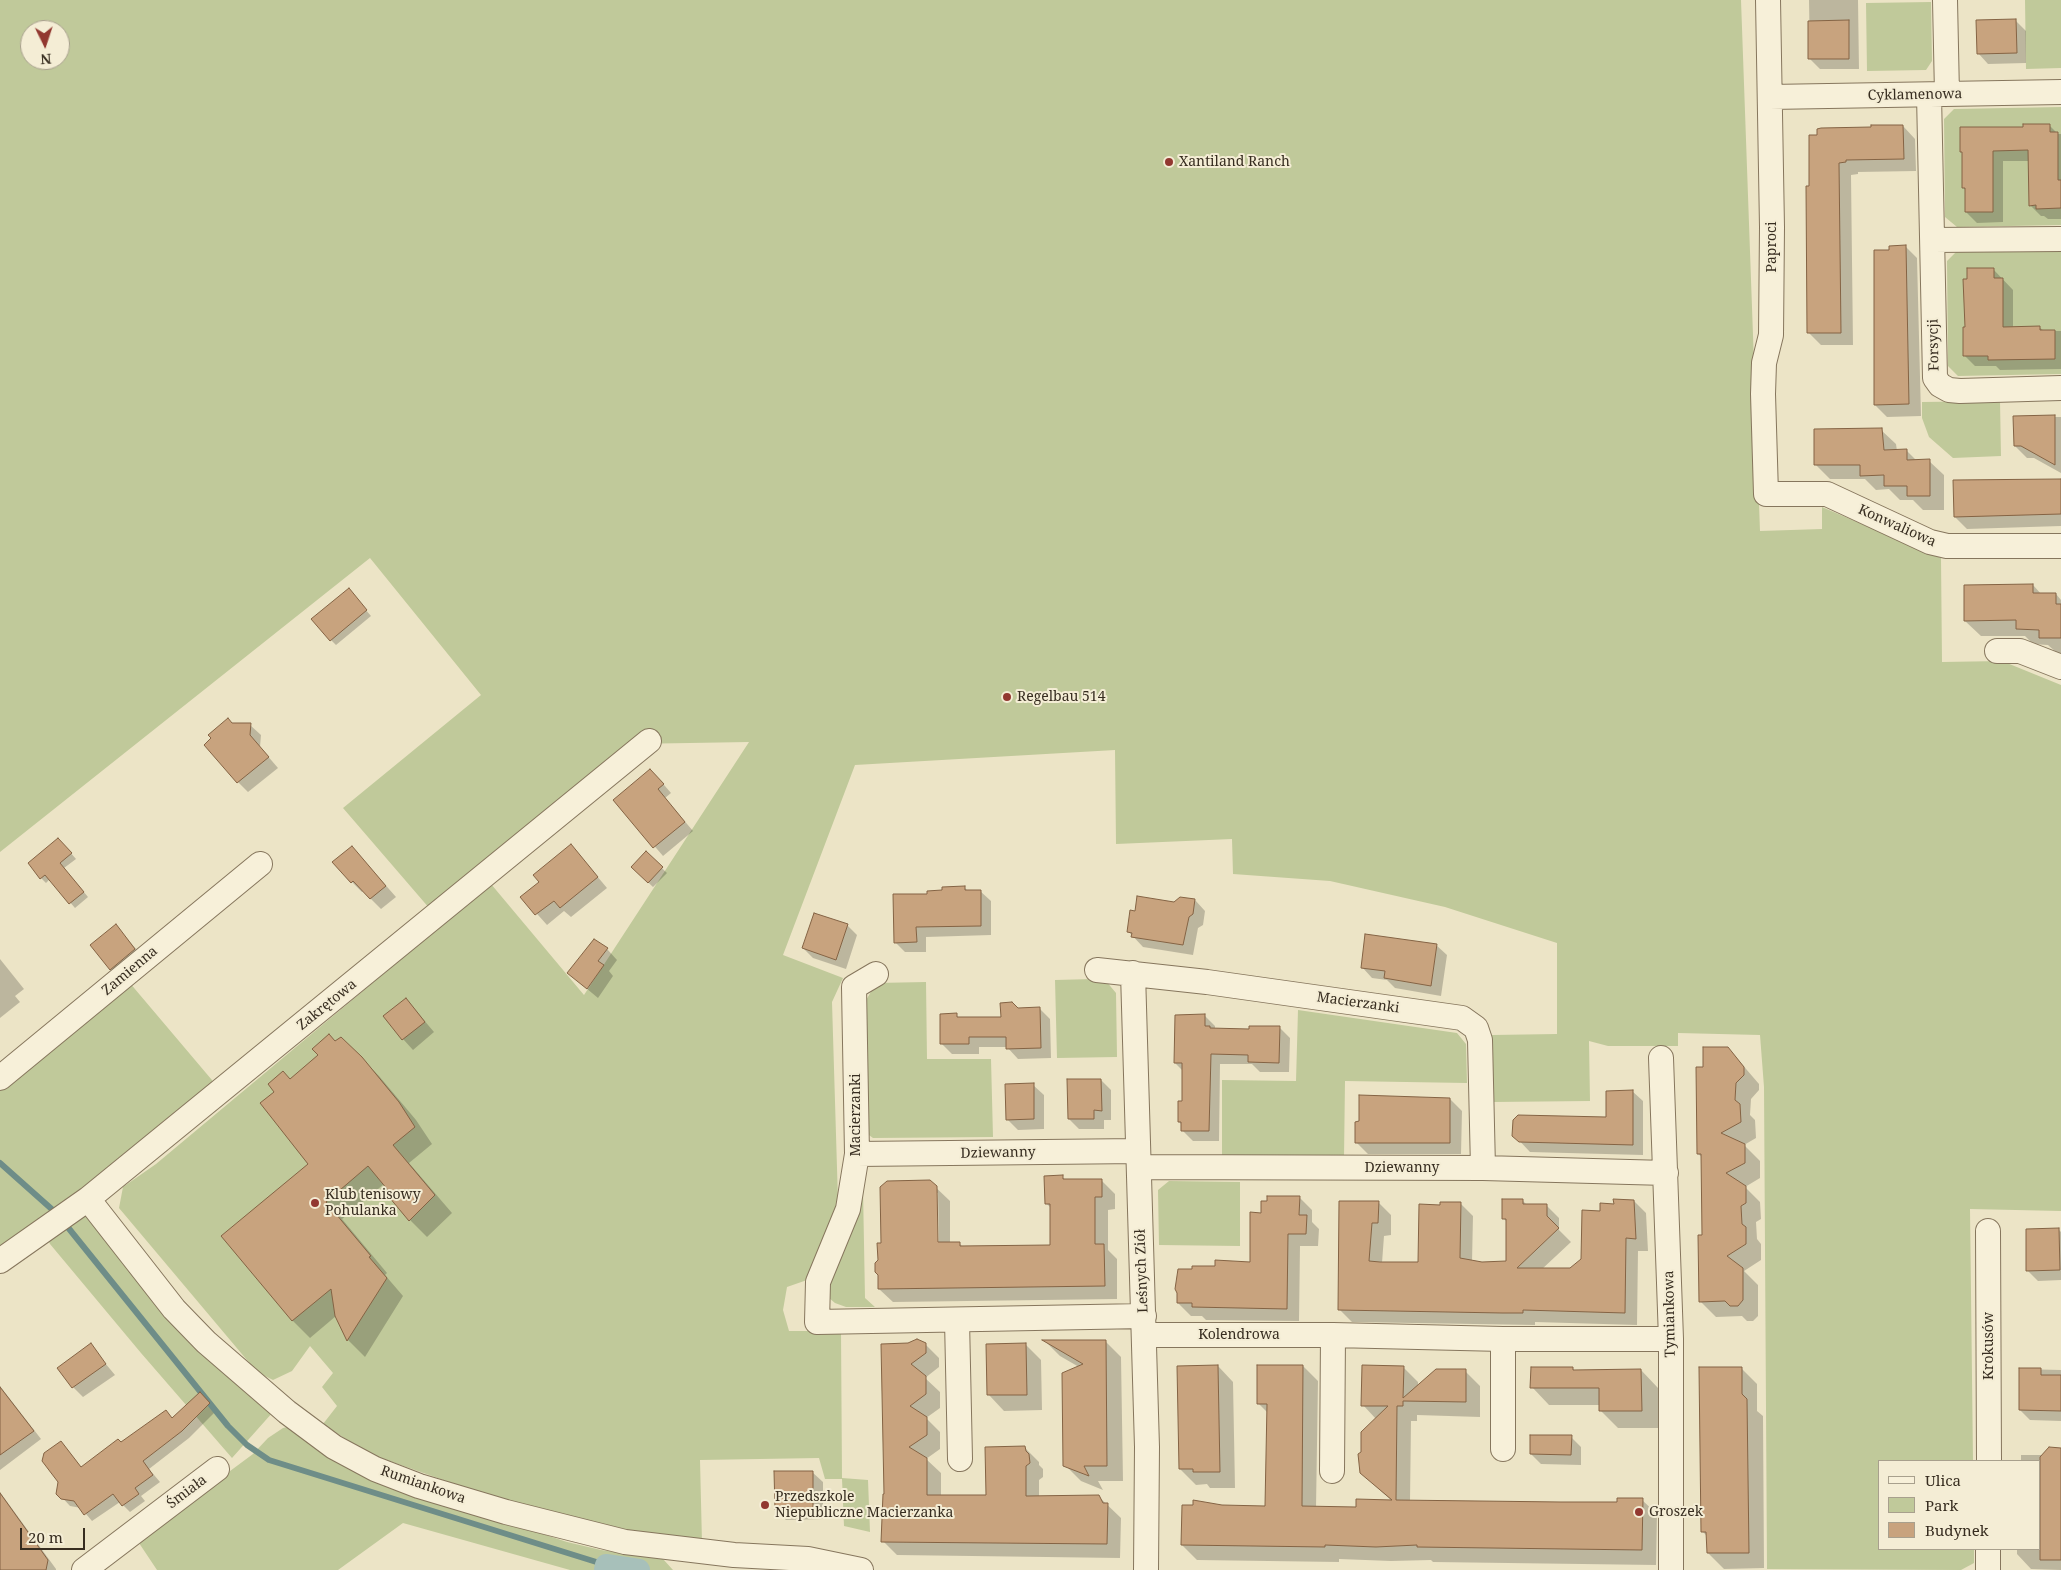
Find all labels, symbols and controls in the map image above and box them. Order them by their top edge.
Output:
north arrow [20,20,70,70]
text: N [40,50,52,69]
street label: Cyklamenowa [1868,86,1962,104]
place label: Xantiland Ranch [1179,154,1290,170]
marker: Xantiland Ranch [1163,156,1175,168]
street label: Paproci [1764,222,1780,272]
street label: Forsycji [1925,319,1943,371]
street label: Konwaliowa [1855,501,1939,551]
place label: Regelbau 514 [1017,689,1106,705]
marker: Regelbau 514 [1001,691,1013,703]
street label: Zamienna [99,943,161,999]
street label: Zakrętowa [294,976,360,1034]
street label: Macierzanki [1316,989,1400,1017]
street label: Macierzanki [848,1073,864,1157]
street label: Dziewanny [960,1144,1036,1162]
street label: Dziewanny [1365,1160,1439,1176]
place label: Klub tenisowy Pohulanka [325,1187,421,1220]
marker: Klub tenisowy Pohulanka [309,1197,321,1209]
street label: Leśnych Ziół [1132,1229,1152,1313]
street label: Tymiankowa [1661,1270,1679,1358]
street label: Krokusów [1981,1312,1997,1380]
street label: Kolendrowa [1198,1327,1280,1343]
legend [1878,1460,2041,1550]
street label: Rumiankowa [378,1463,468,1507]
text: Ulica [1925,1470,1961,1490]
street label: Śmiała [164,1472,210,1512]
place label: Przedszkole Niepubliczne Macierzanka [775,1489,953,1521]
text: Park [1925,1495,1958,1515]
marker: Przedszkole Niepubliczne Macierzanka [759,1499,771,1511]
place label: Groszek [1649,1504,1703,1520]
marker: Groszek [1633,1506,1645,1518]
scale bar [22,1518,88,1550]
text: Budynek [1925,1520,1989,1540]
text: 20 m [28,1527,63,1547]

